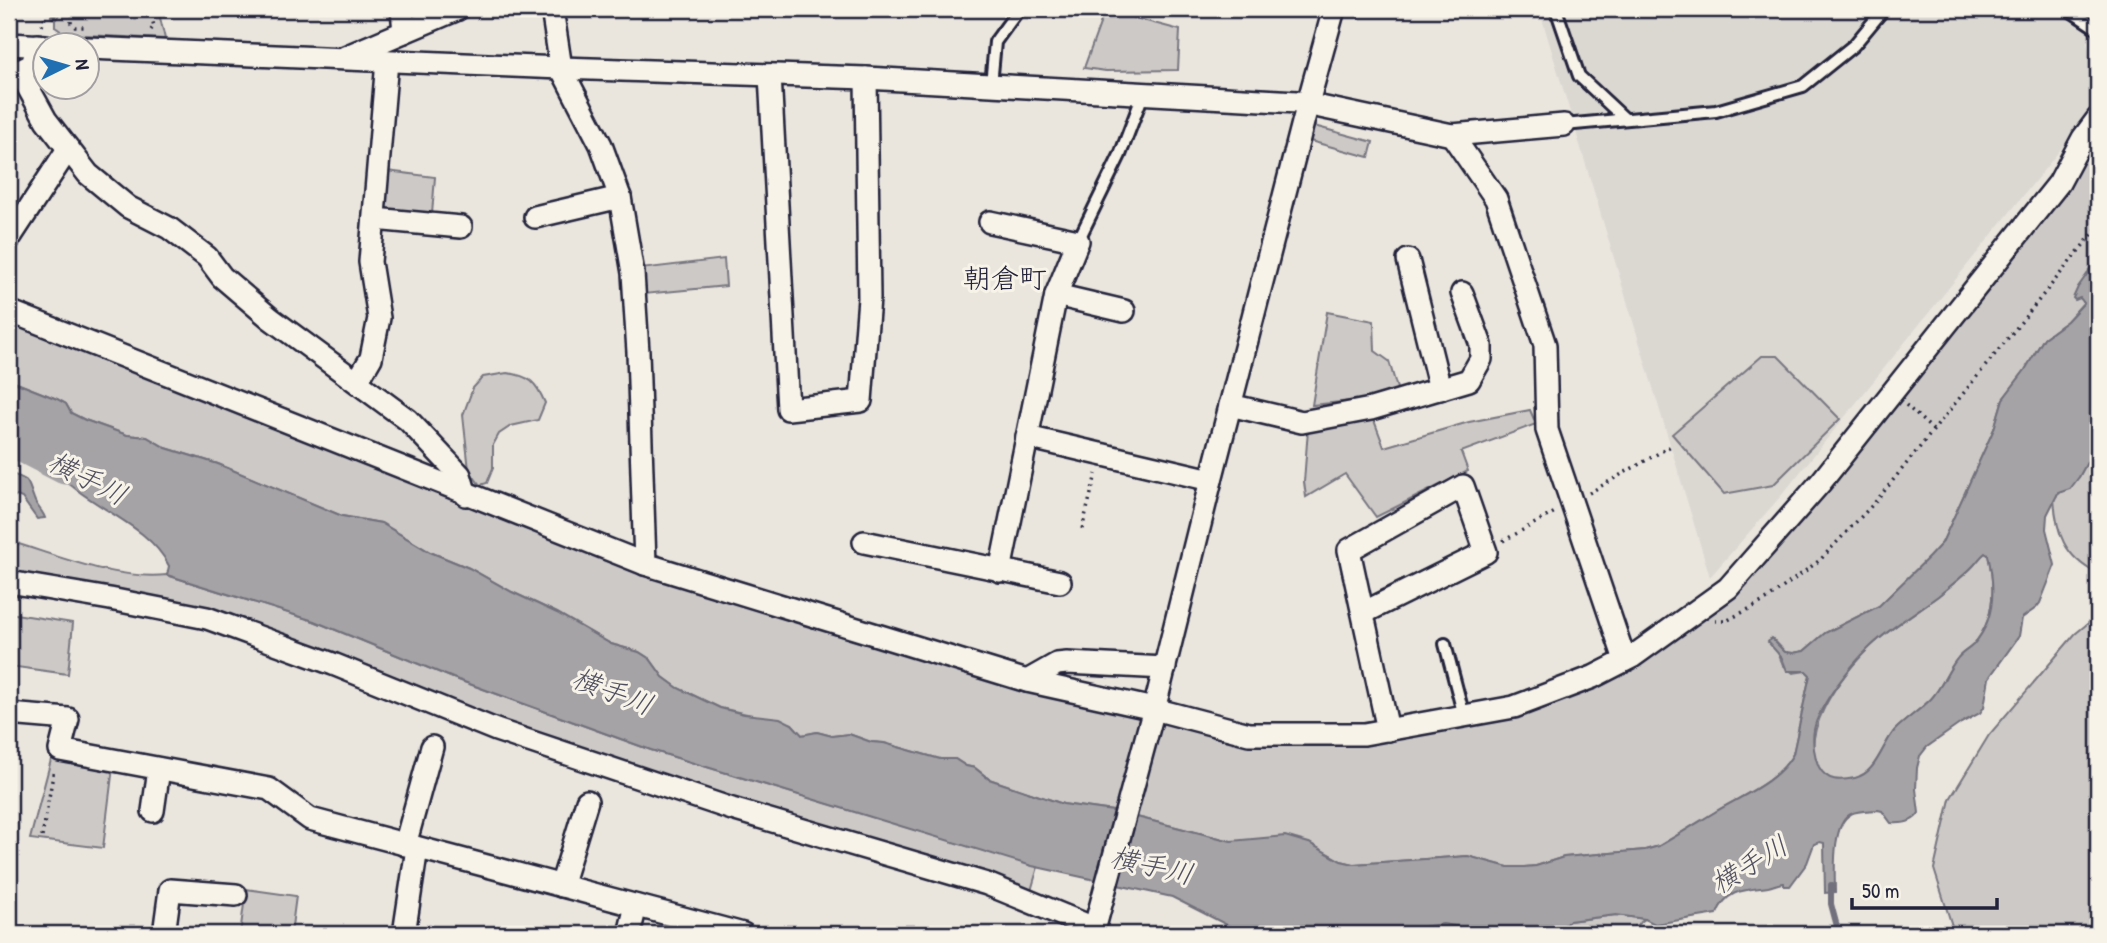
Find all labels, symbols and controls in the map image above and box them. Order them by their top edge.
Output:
north arrow [32,32,102,102]
text: N [70,58,96,71]
district label: 朝倉町 [963,259,1047,297]
water label: 横手川 [42,442,134,514]
water label: 横手川 [567,658,659,724]
water label: 横手川 [1703,826,1795,902]
water label: 横手川 [1107,837,1197,893]
scale bar [1852,866,1997,910]
text: 50 m [1862,876,1899,905]

